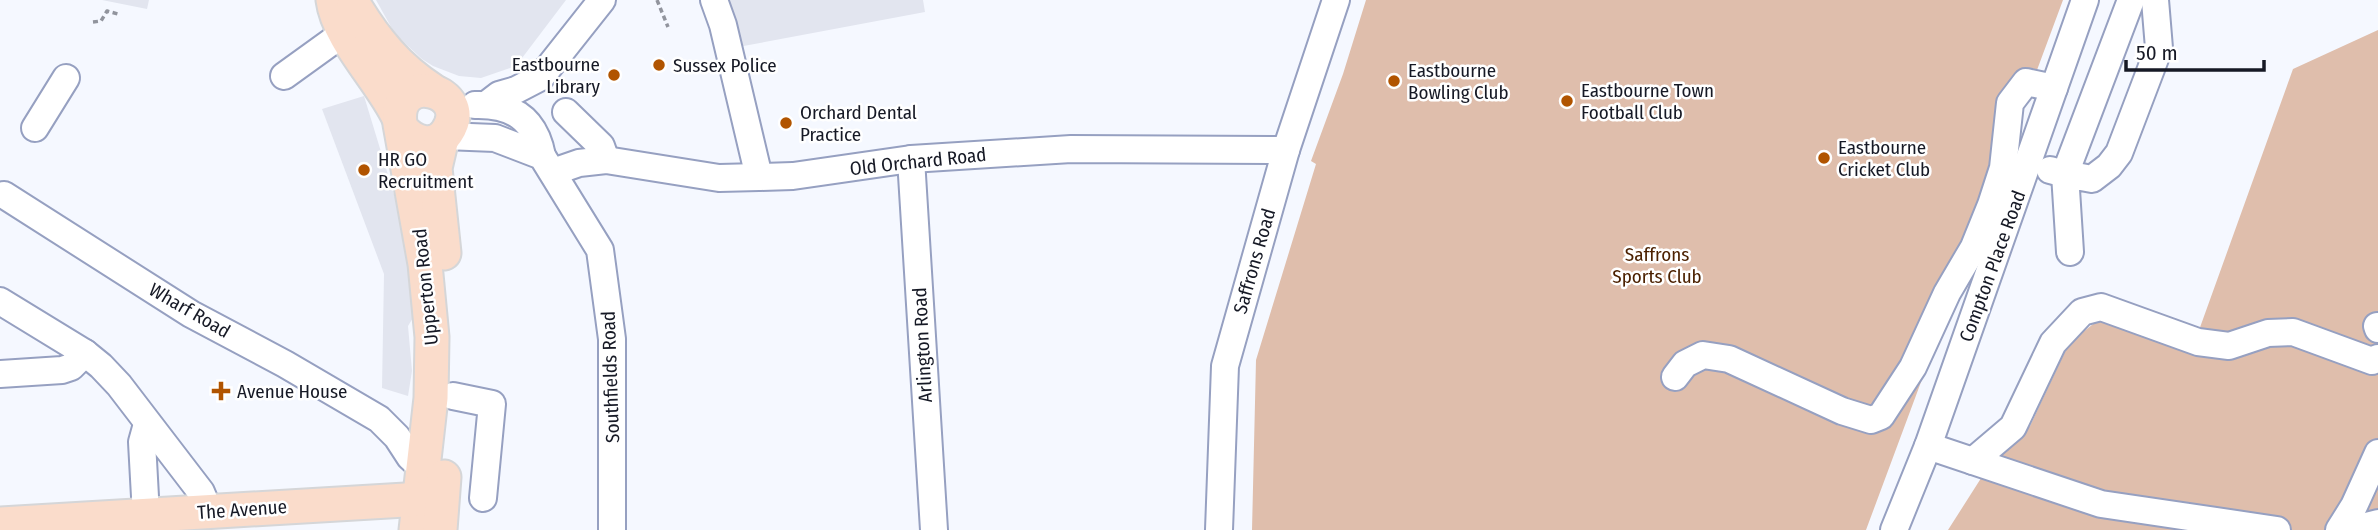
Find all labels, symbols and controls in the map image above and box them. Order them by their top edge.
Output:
scale bar [2126,28,2264,72]
text: 50 m [2136,40,2178,66]
place label: Eastbourne Library [512,53,601,98]
place label: Sussex Police [673,54,777,77]
marker: Sussex Police [651,57,667,73]
place label: Eastbourne Bowling Club [1408,59,1509,104]
marker: Eastbourne Library [606,67,622,83]
marker: Eastbourne Bowling Club [1386,73,1402,89]
place label: Eastbourne Town Football Club [1581,79,1714,124]
marker: Eastbourne Town Football Club [1559,93,1575,109]
place label: Orchard Dental Practice [800,101,917,146]
marker: Orchard Dental Practice [778,115,794,131]
place label: Eastbourne Cricket Club [1838,136,1930,181]
street label: Old Orchard Road [849,143,987,180]
place label: HR GO Recruitment [378,148,474,193]
marker: Eastbourne Cricket Club [1816,150,1832,166]
marker: HR GO Recruitment [356,162,372,178]
street label: Compton Place Road [1954,187,2031,345]
street label: Saffrons Road [1228,206,1280,316]
street label: Upperton Road [408,227,443,346]
park label: Saffrons Sports Club [1612,243,1702,288]
street label: Wharf Road [145,278,234,343]
street label: Arlington Road [908,287,937,403]
street label: Southfields Road [597,311,624,443]
place label: Avenue House [237,380,348,403]
marker: Avenue House [211,381,231,401]
street label: The Avenue [196,495,288,524]

